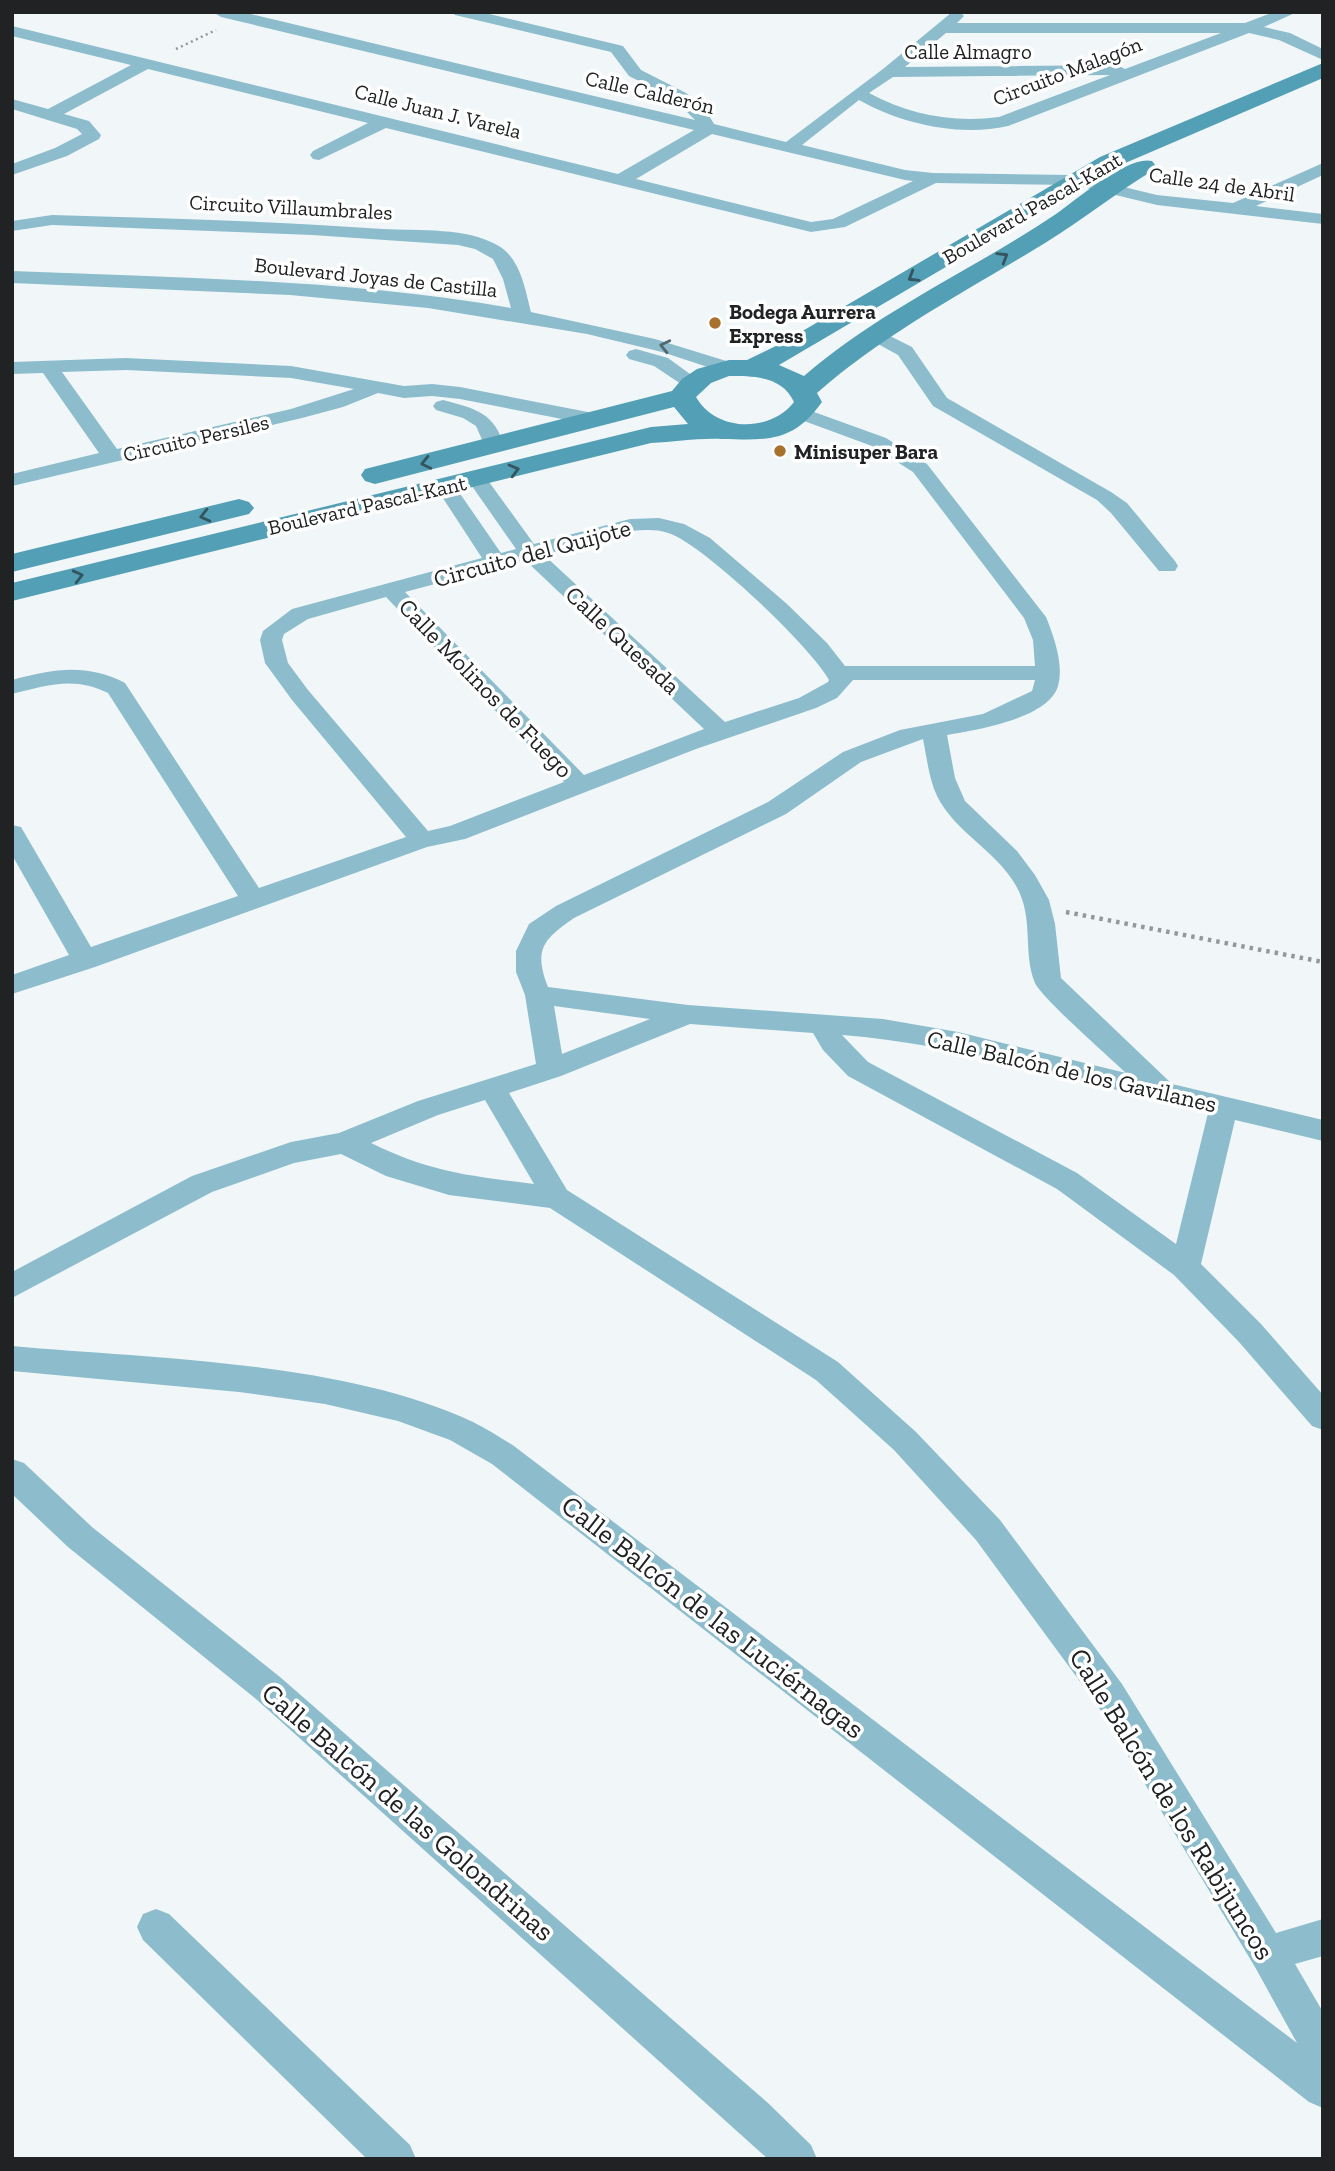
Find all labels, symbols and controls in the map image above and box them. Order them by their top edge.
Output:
street label: Circuito Malagón [989,31,1145,111]
street label: Calle Almagro [904,39,1032,64]
street label: Calle Calderón [583,65,717,119]
street label: Calle Juan J. Varela [352,78,524,144]
street label: Boulevard Pascal-Kant [938,146,1126,270]
street label: Calle 24 de Abril [1147,161,1297,207]
street label: Circuito Villaumbrales [189,189,393,225]
street label: Boulevard Joyas de Castilla [253,252,499,302]
one-way arrow [996,253,1009,266]
one-way arrow [907,268,920,281]
place label: Bodega Aurrera Express [729,299,876,348]
marker: Bodega Aurrera Express [707,315,723,331]
one-way arrow [659,340,671,354]
street label: Circuito Persiles [121,409,271,467]
place label: Minisuper Bara [794,439,939,464]
marker: Minisuper Bara [772,443,788,459]
one-way arrow [420,455,432,469]
one-way arrow [508,464,520,478]
street label: Boulevard Pascal-Kant [265,470,469,540]
one-way arrow [199,508,211,522]
street label: Circuito del Quijote [430,513,634,593]
one-way arrow [72,570,84,584]
street label: Calle Quesada [560,580,687,701]
street label: Calle Molinos de Fuego [393,592,579,784]
street label: Calle Balcón de los Gavilanes [924,1024,1220,1118]
street label: Calle Balcón de las Luciérnagas [555,1488,871,1746]
street label: Calle Balcón de los Rabijuncos [1062,1642,1282,1966]
street label: Calle Balcón de las Golondrinas [255,1676,561,1948]

